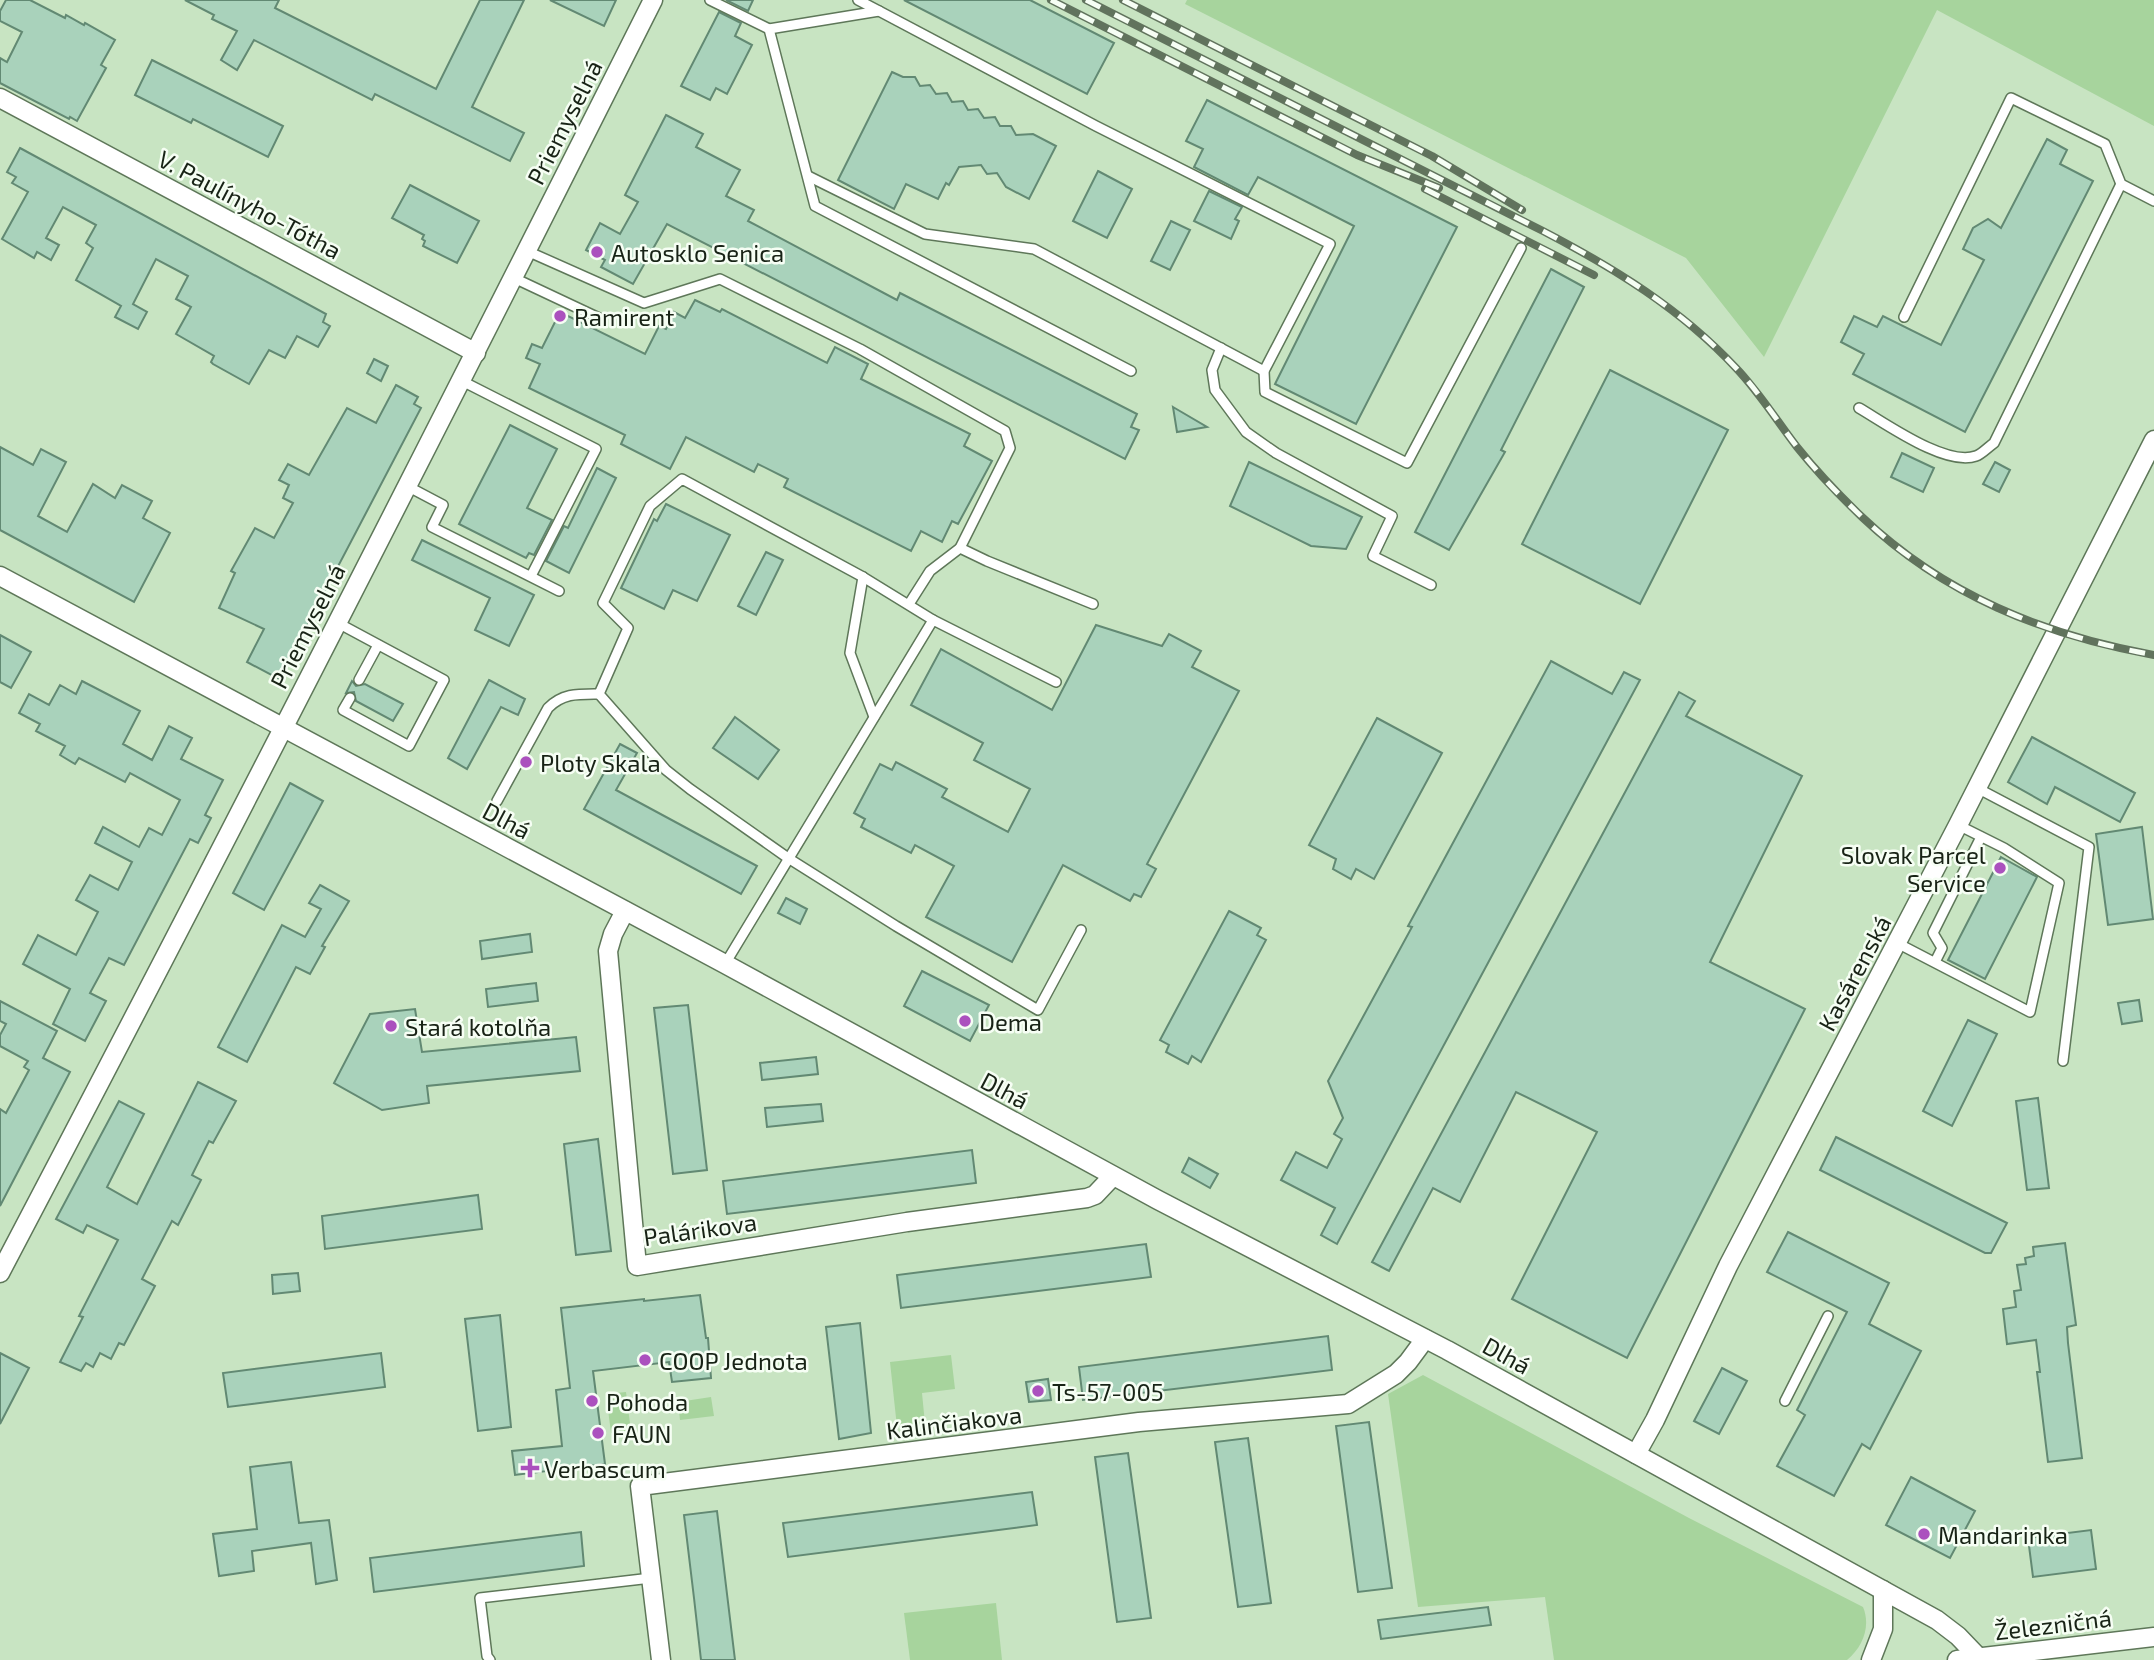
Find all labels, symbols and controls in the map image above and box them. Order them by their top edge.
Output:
street label: Priemyselná [520,55,608,189]
street label: V. Paulínyho-Tótha [153,144,347,264]
place label: Autosklo Senica [611,238,784,267]
marker: Autosklo Senica [589,244,605,260]
place label: Ramirent [574,302,674,331]
marker: Ramirent [552,308,568,324]
street label: Priemyselná [263,559,351,693]
place label: Ploty Skala [540,748,661,777]
marker: Ploty Skala [518,754,534,770]
street label: Dlhá [478,795,536,845]
place label: Slovak Parcel Service [1841,840,1986,897]
marker: Slovak Parcel Service [1992,860,2008,876]
street label: Kasárenská [1812,910,1896,1036]
place label: Dema [979,1007,1042,1036]
place label: Stará kotolňa [405,1012,551,1041]
marker: Dema [957,1013,973,1029]
marker: Stará kotolňa [383,1018,399,1034]
street label: Dlhá [976,1065,1034,1115]
street label: Palárikova [641,1207,759,1251]
street label: Dlhá [1478,1330,1536,1380]
place label: COOP Jednota [659,1346,808,1375]
marker: COOP Jednota [637,1352,653,1368]
place label: Ts-57-005 [1052,1377,1164,1406]
marker: Ts-57-005 [1030,1383,1046,1399]
place label: Pohoda [606,1387,688,1416]
marker: Pohoda [584,1393,600,1409]
street label: Kalinčiakova [885,1399,1023,1445]
place label: FAUN [612,1419,671,1448]
marker: FAUN [590,1425,606,1441]
place label: Verbascum [544,1454,666,1483]
marker: Verbascum [522,1460,538,1476]
place label: Mandarinka [1938,1520,2068,1549]
marker: Mandarinka [1916,1526,1932,1542]
street label: Železničná [1993,1602,2113,1646]

